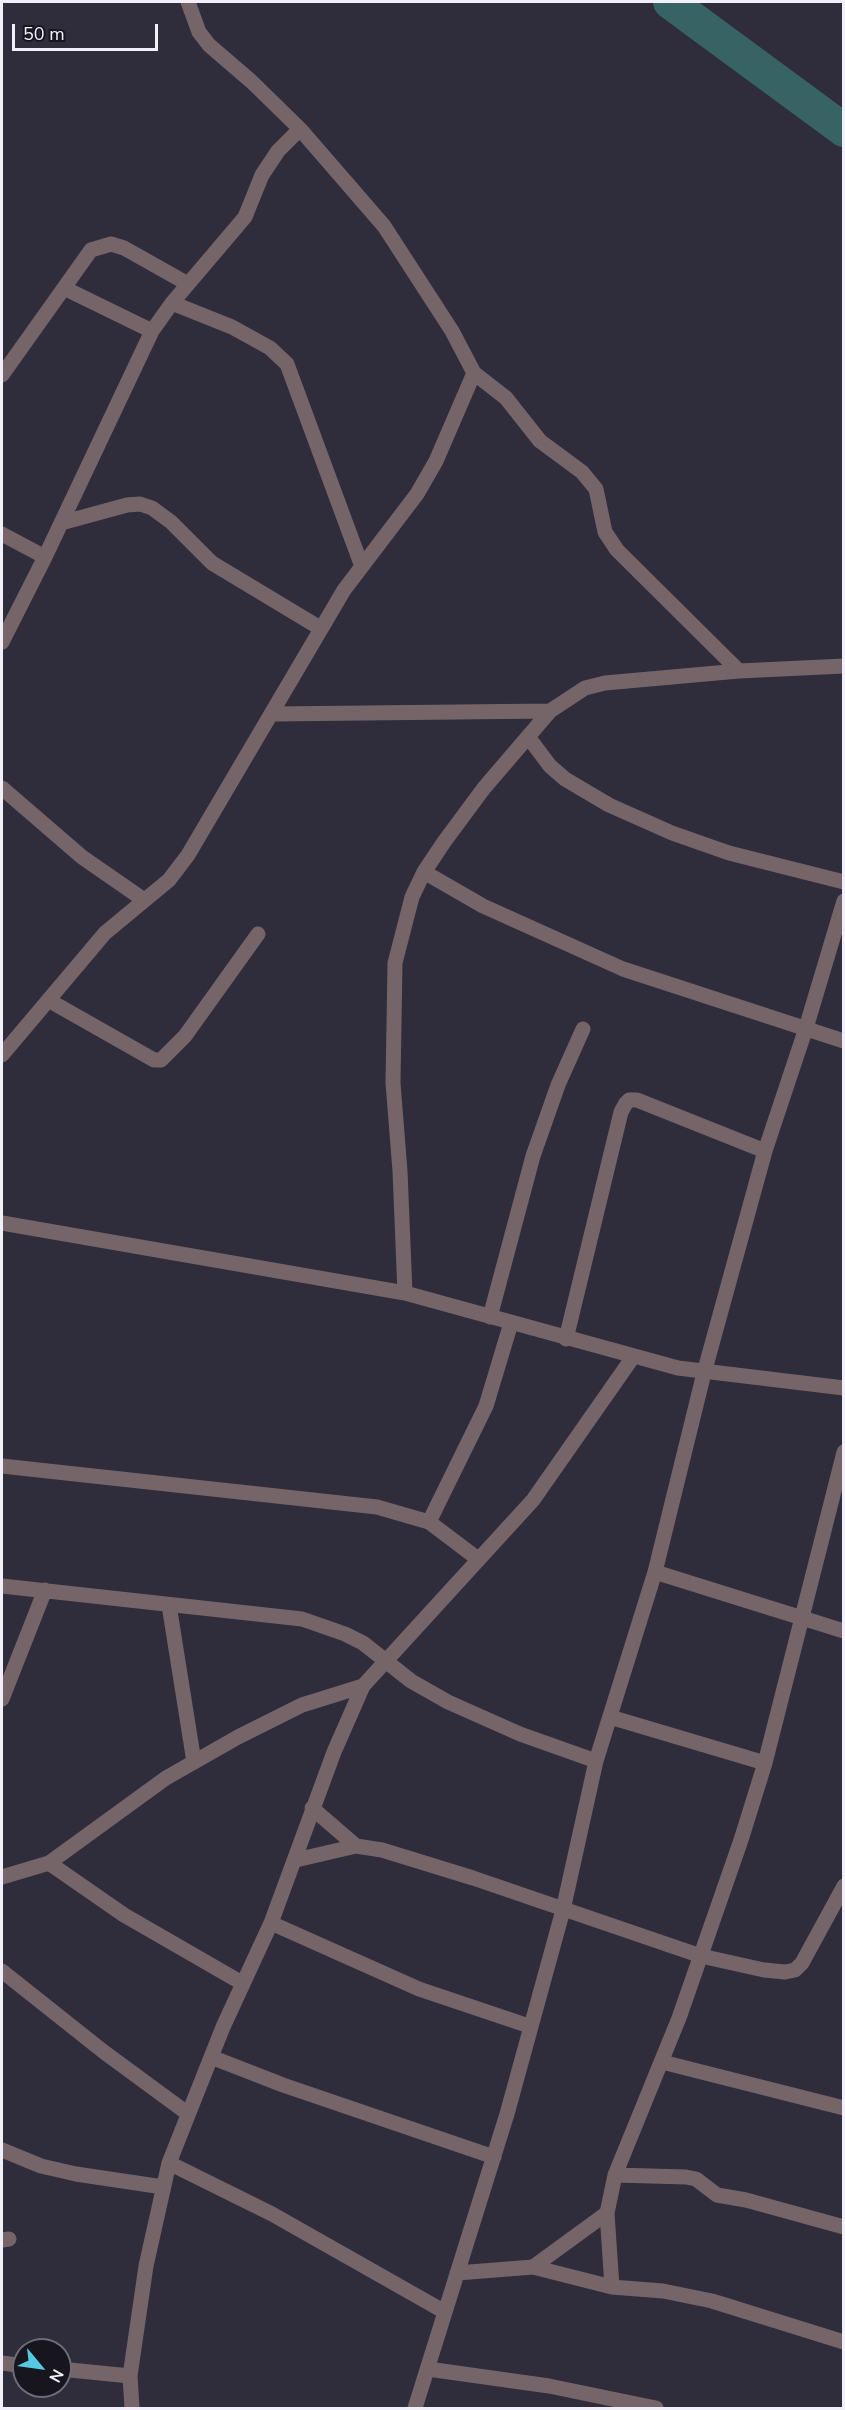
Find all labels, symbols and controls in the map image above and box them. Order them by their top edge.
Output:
scale bar [15,12,160,50]
text: 50 m [23,22,65,46]
north arrow [12,2338,72,2398]
text: N [43,2365,69,2386]

